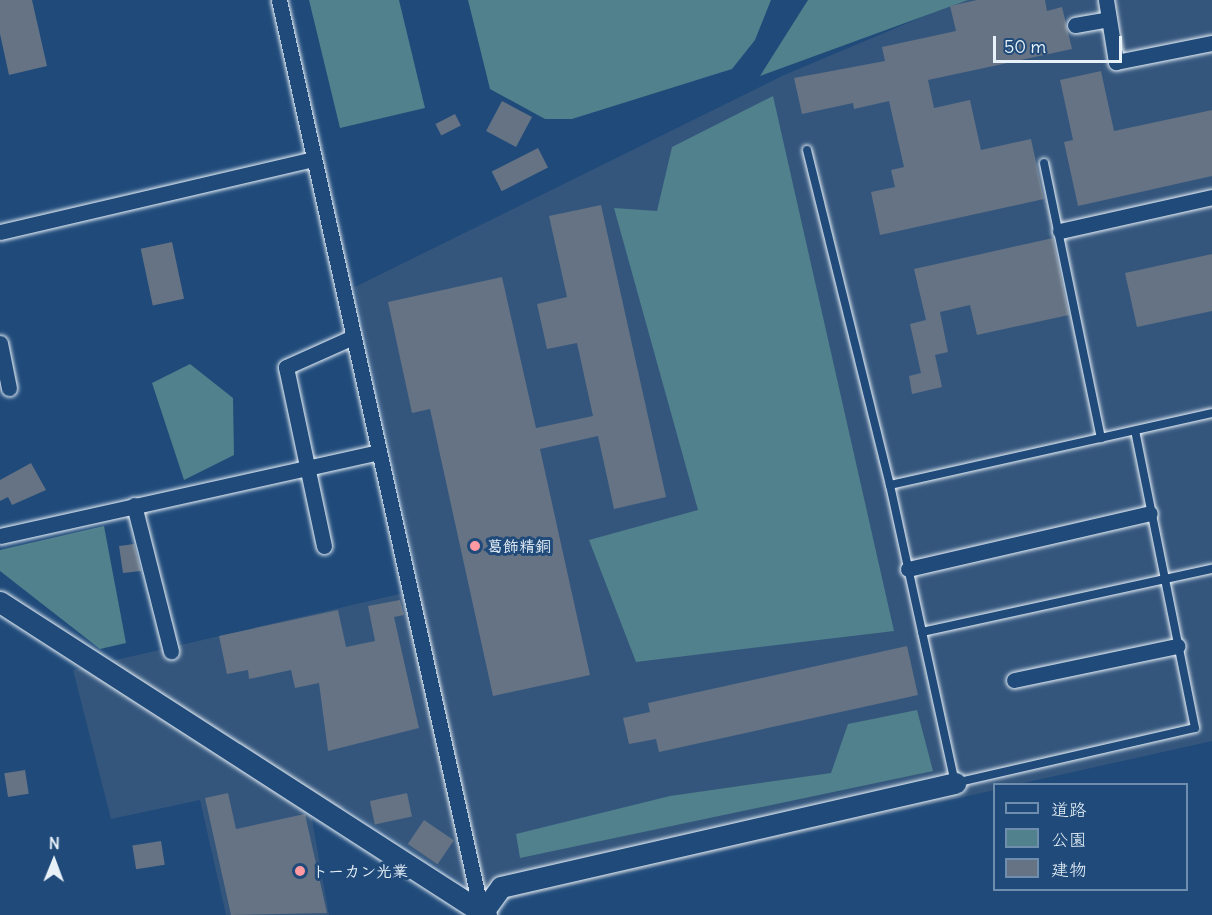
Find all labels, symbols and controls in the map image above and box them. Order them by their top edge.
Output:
scale bar [996,24,1125,62]
text: 50 m [1004,35,1046,58]
place label: 葛飾精銅 [487,536,551,556]
marker: 葛飾精銅 [468,539,482,553]
legend [993,783,1188,891]
text: 道路 [1051,798,1087,821]
text: 公園 [1051,828,1087,851]
north arrow [24,831,84,891]
text: N [49,833,60,853]
text: 建物 [1051,858,1087,881]
place label: トーカン光業 [312,861,408,881]
marker: トーカン光業 [293,864,307,878]

